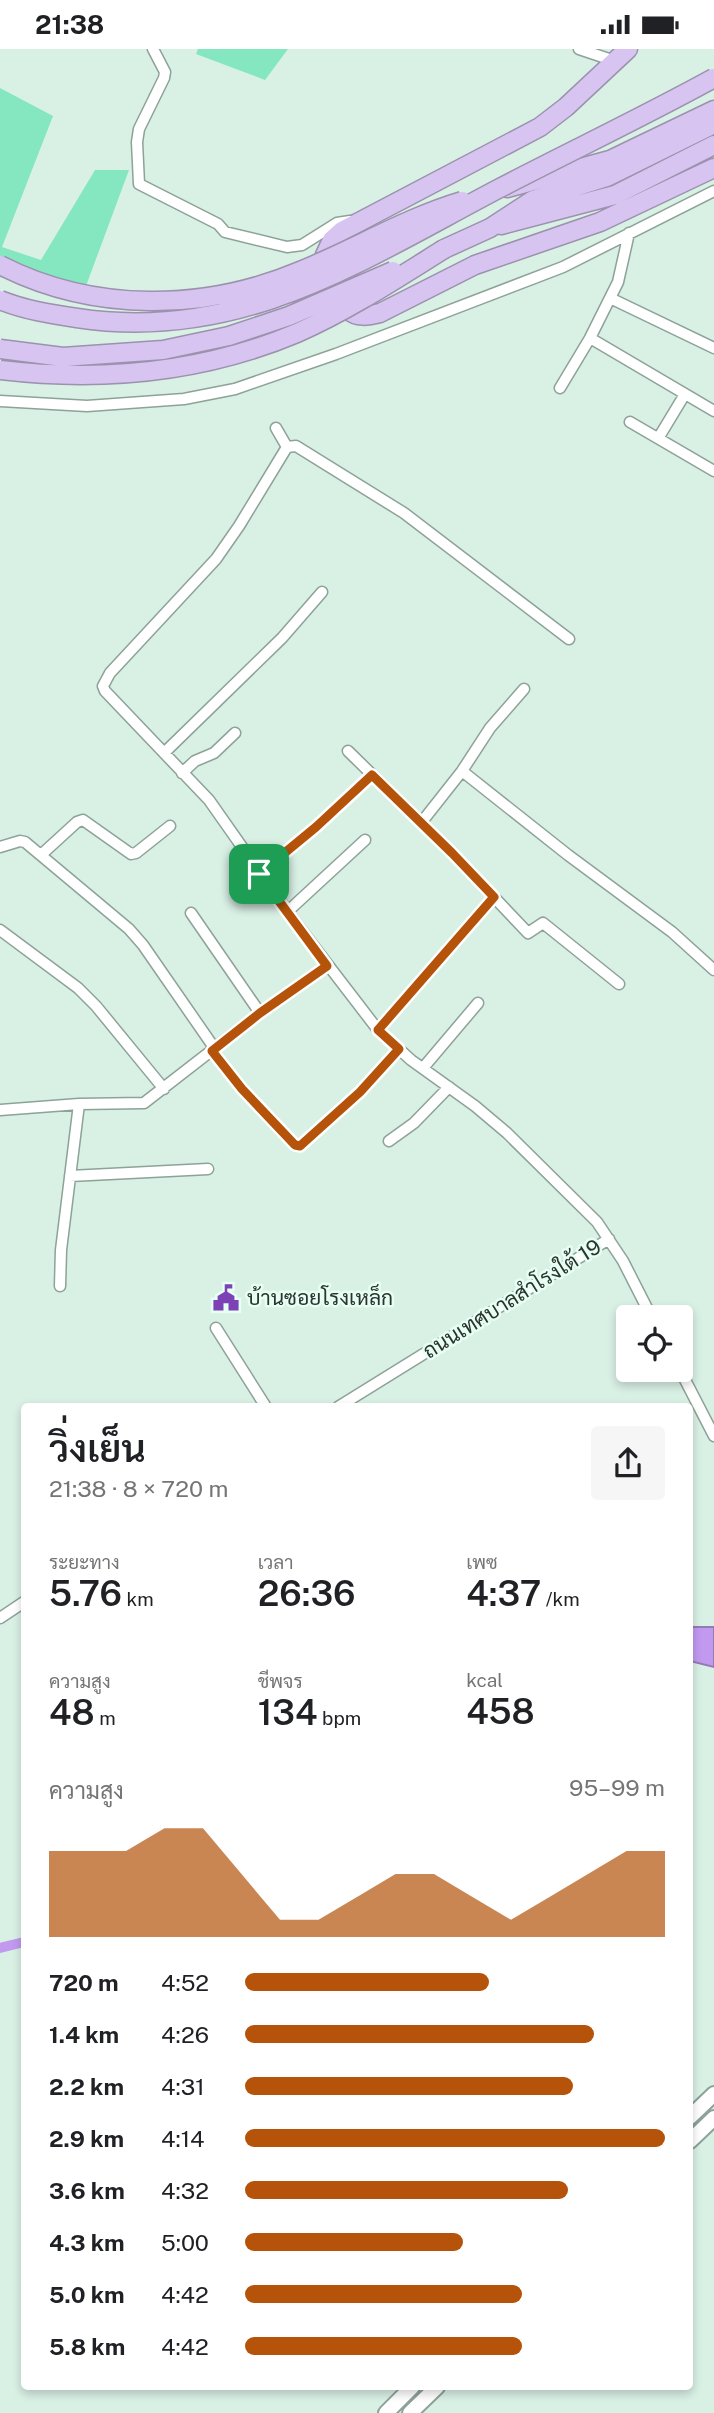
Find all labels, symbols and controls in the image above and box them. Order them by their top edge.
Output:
text: 21:38 [35,9,104,40]
pin [229,844,289,904]
icon: arrive [240,855,278,893]
street label: ถนนเทศบาลสำโรงใต้ 19 [418,1234,605,1364]
public building icon: บ้านซอยโรงเหล็ก [211,1283,241,1313]
place label: บ้านซอยโรงเหล็ก [247,1283,393,1310]
map controls [616,1305,693,1382]
button: locate [616,1305,693,1382]
text: วิ่งเย็น [49,1426,146,1471]
button: share [591,1426,665,1500]
text: 21:38 · 8 × 720 m [49,1475,229,1502]
text: ระยะทาง [49,1551,120,1573]
text: เวลา [258,1551,294,1573]
text: เพซ [466,1551,498,1573]
text: 5.76 [49,1573,122,1614]
text: 26:36 [258,1573,356,1614]
text: 4:37 [466,1573,541,1614]
text: km [122,1588,154,1610]
text: /km [541,1588,580,1610]
text: kcal [466,1669,503,1691]
text: ความสูง [49,1670,111,1692]
text: ชีพจร [258,1670,303,1692]
text: 458 [466,1691,535,1732]
text: 48 [49,1692,95,1733]
text: 134 [258,1692,317,1733]
text: m [95,1707,116,1729]
text: bpm [317,1707,361,1729]
text: 95–99 m [569,1774,665,1801]
text: ความสูง [49,1777,124,1804]
text: 720 m [49,1969,119,1996]
text: 4:52 [161,1969,209,1996]
text: 1.4 km [49,2021,119,2048]
text: 4:26 [161,2021,209,2048]
text: 2.2 km [49,2073,124,2100]
text: 4:31 [161,2073,205,2100]
text: 2.9 km [49,2125,124,2152]
text: 4:14 [161,2125,204,2152]
text: 3.6 km [49,2177,125,2204]
text: 4:32 [161,2177,209,2204]
text: 4.3 km [49,2229,125,2256]
text: 5:00 [161,2229,209,2256]
text: 5.0 km [49,2281,125,2308]
text: 4:42 [161,2281,209,2308]
text: 5.8 km [49,2333,125,2360]
text: 4:42 [161,2333,209,2360]

